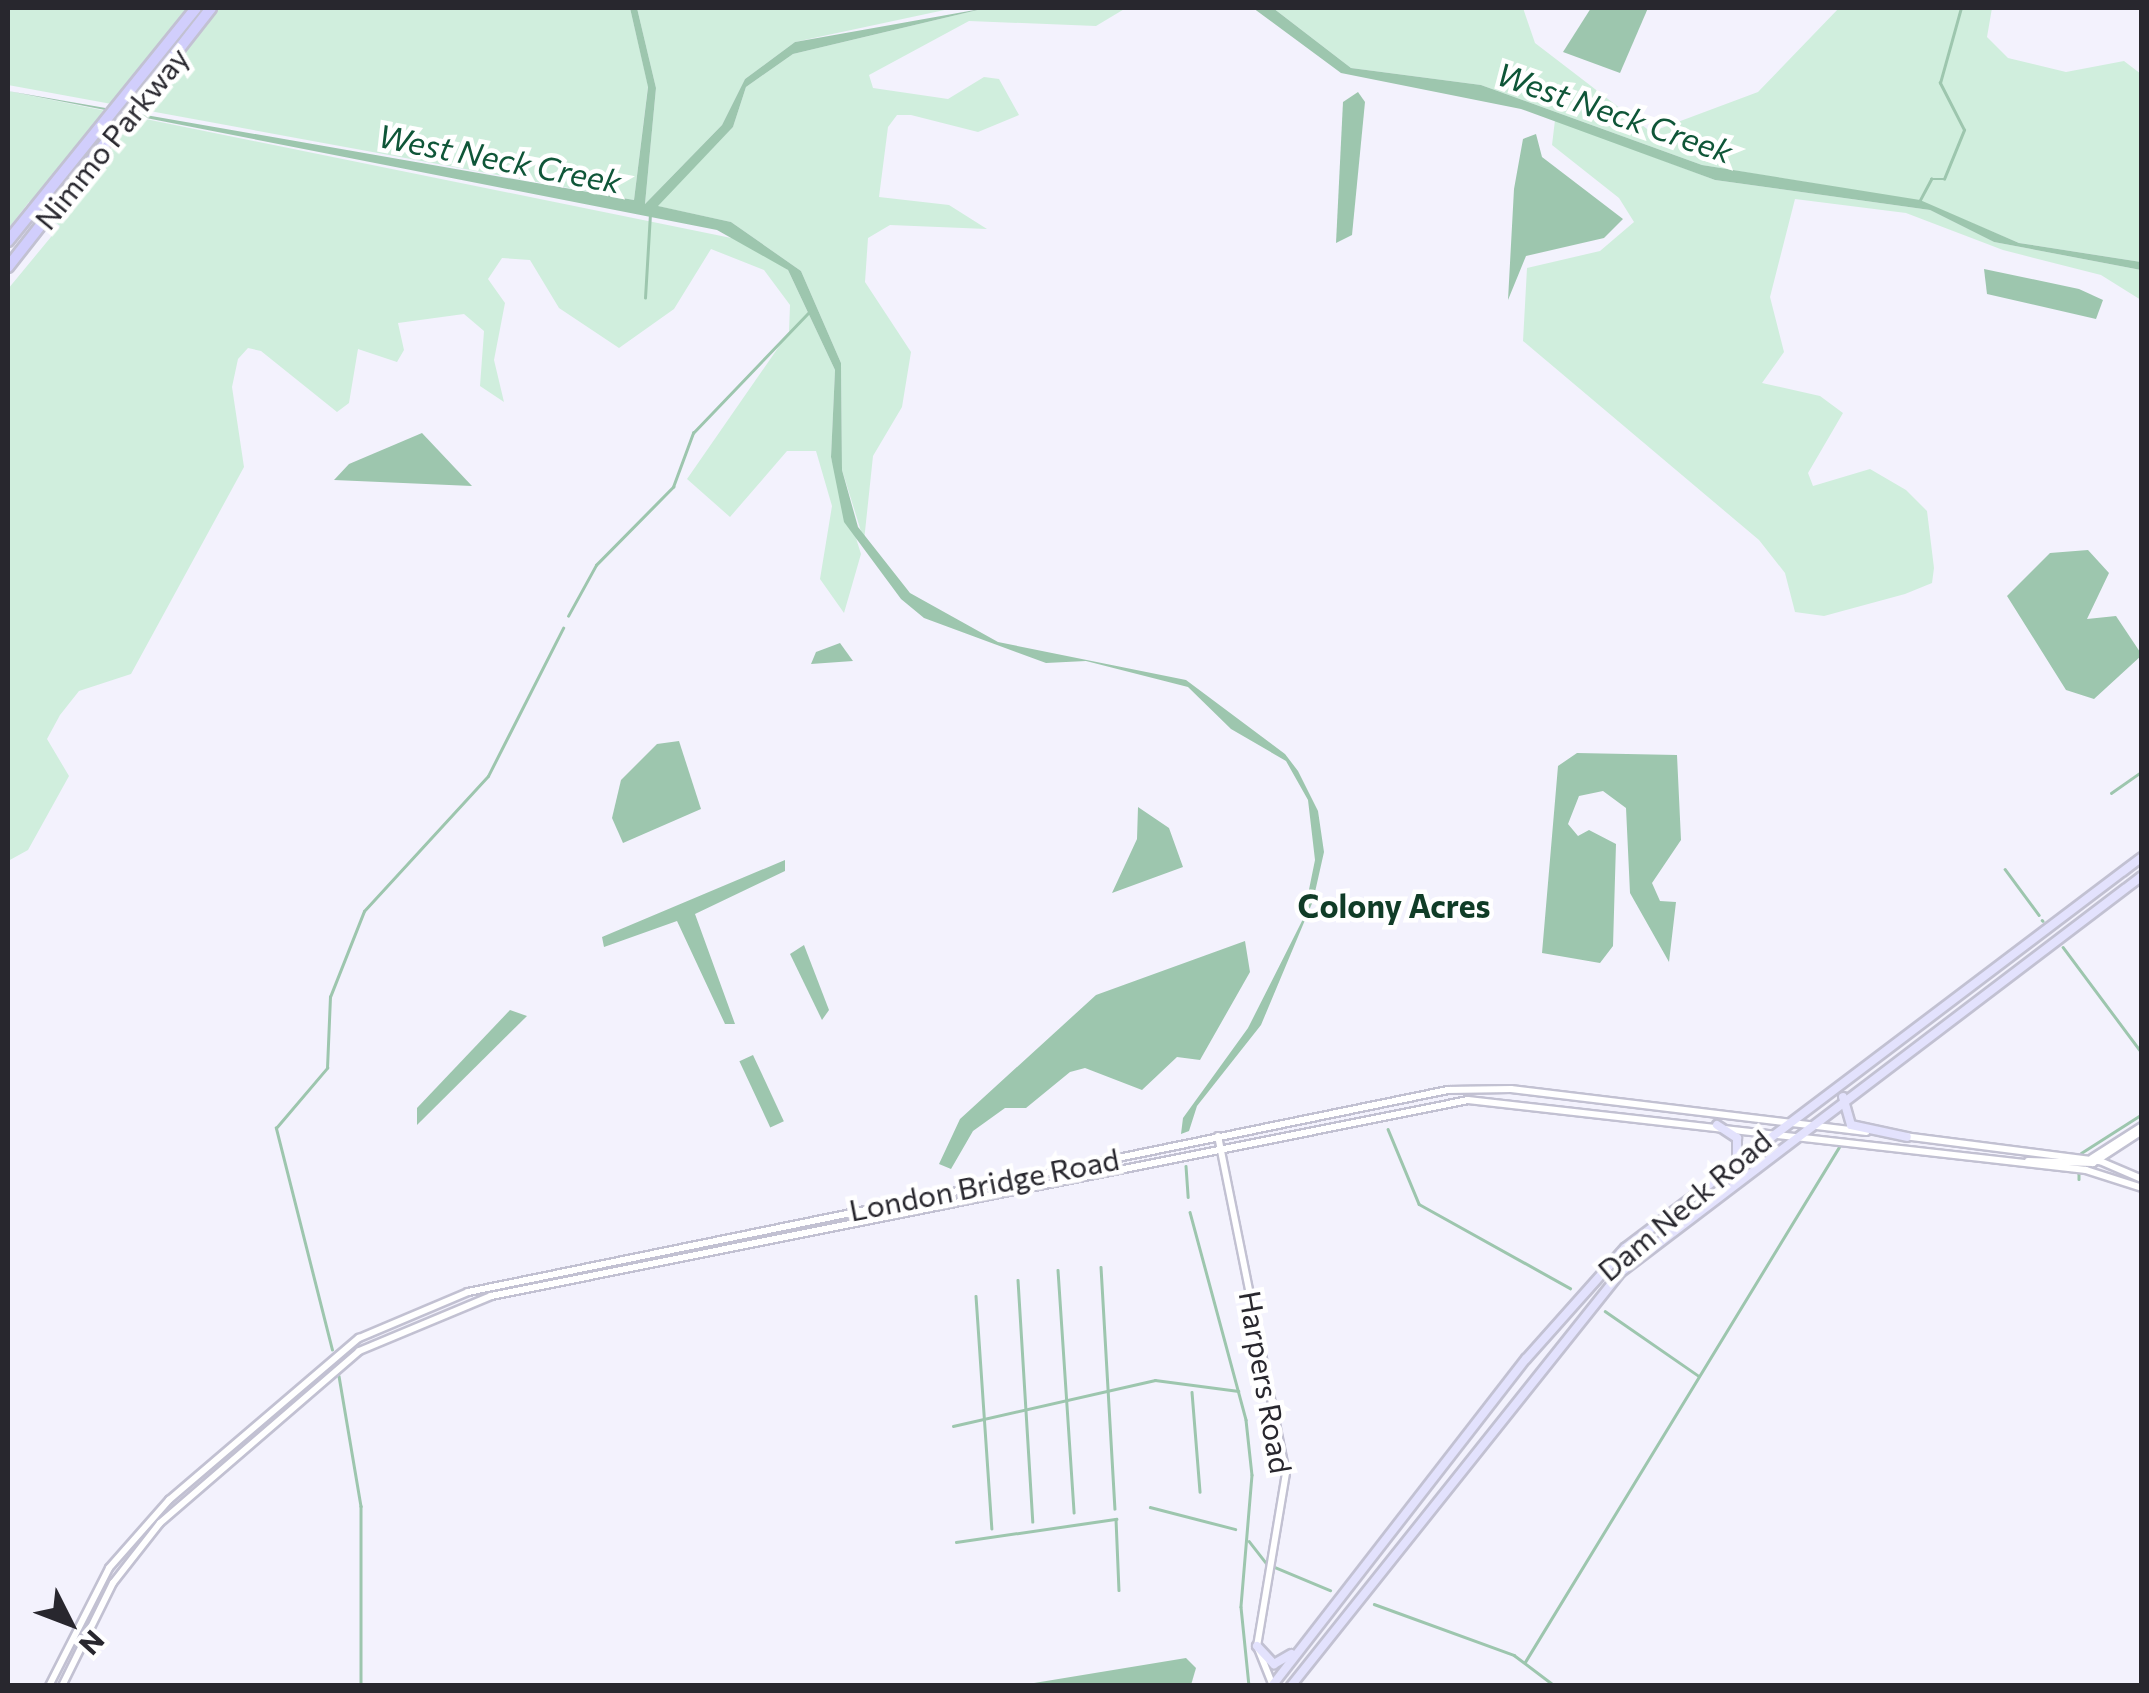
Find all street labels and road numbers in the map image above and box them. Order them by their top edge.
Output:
street label: Nimmo Parkway [27,40,195,236]
street label: Dam Neck Road [1590,1122,1778,1288]
street label: London Bridge Road [846,1140,1122,1228]
street label: Harpers Road [1232,1288,1300,1476]

